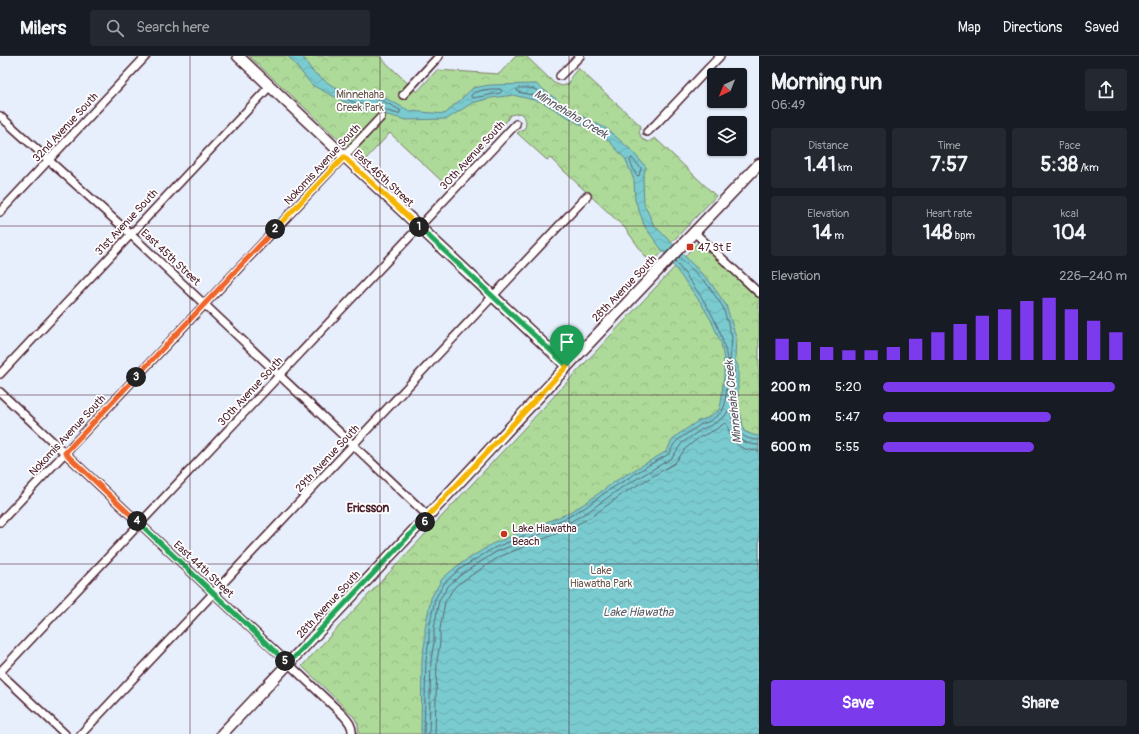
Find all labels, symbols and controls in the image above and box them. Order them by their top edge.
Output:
search box [90,10,370,46]
text: Milers [20,16,66,40]
icon: search [104,17,126,39]
text: Search here [136,18,210,37]
text: Map [958,19,981,36]
text: Directions [1003,19,1062,36]
text: Saved [1084,19,1119,36]
north arrow [707,68,747,108]
map controls [707,68,747,156]
text: Morning run [771,68,882,96]
button: share [1085,69,1127,111]
water label: Minnehaha Creek [531,87,611,143]
park label: Minnehaha Creek Park [336,88,384,114]
street label: 32nd Avenue South [30,90,101,165]
text: 06:49 [771,97,805,113]
button: layers [707,116,747,156]
street label: 30th Avenue South [437,118,508,192]
street label: Nokomis Avenue South [281,121,363,208]
text: Distance [808,139,848,152]
text: Time [937,139,960,152]
text: Pace [1059,139,1081,152]
street label: East 46th Street [351,147,417,210]
text: 1.41 [804,152,836,177]
text: 7:57 [930,152,968,177]
text: 5:38 [1041,152,1078,177]
text: km [836,161,853,174]
text: /km [1078,161,1099,174]
street label: 31st Avenue South [92,187,160,258]
text: Elevation [807,207,849,220]
text: Heart rate [926,207,972,220]
text: kcal [1061,207,1079,220]
pin: 1 [409,217,429,237]
pin: 2 [265,219,285,239]
text: 1 [417,220,421,233]
text: 14 [813,220,832,245]
text: 148 [923,220,952,245]
text: 104 [1053,220,1086,245]
text: 2 [272,222,278,235]
street label: East 45th Street [138,226,204,289]
text: m [832,229,844,242]
text: bpm [952,229,975,242]
place label: 47 St E [698,241,732,254]
marker: 47 St E [685,242,695,252]
street label: 28th Avenue South [589,252,659,324]
text: Elevation [771,268,821,284]
text: 226–240 m [1059,268,1127,284]
pin [550,325,584,366]
icon: arrive [556,331,578,353]
street label: 30th Avenue South [215,354,286,428]
water label: Minnehaha Creek [722,359,745,444]
pin: 3 [126,367,146,387]
text: 3 [133,370,139,383]
text: 200 m [771,379,810,395]
text: 5:20 [835,379,862,395]
street label: Nokomis Avenue South [26,392,108,479]
text: 400 m [771,409,811,425]
text: 5:47 [835,409,860,425]
street label: 29th Avenue South [293,422,362,495]
text: 600 m [771,439,811,455]
text: 5:55 [835,439,860,455]
district label: Ericsson [347,501,390,516]
pin: 4 [127,511,147,531]
pin: 6 [415,512,435,532]
text: 4 [134,514,140,527]
text: 6 [422,515,428,528]
place label: Lake Hiawatha Beach [512,522,577,548]
marker: Lake Hiawatha Beach [499,529,509,539]
street label: East 44th Street [171,538,237,601]
park label: Lake Hiawatha Park [570,564,633,590]
street label: 28th Avenue South [294,568,363,641]
water label: Lake Hiawatha [603,605,675,620]
pin: 5 [275,651,295,671]
text: 5 [282,654,288,667]
button: Save [771,680,945,726]
button: Share [953,680,1127,726]

